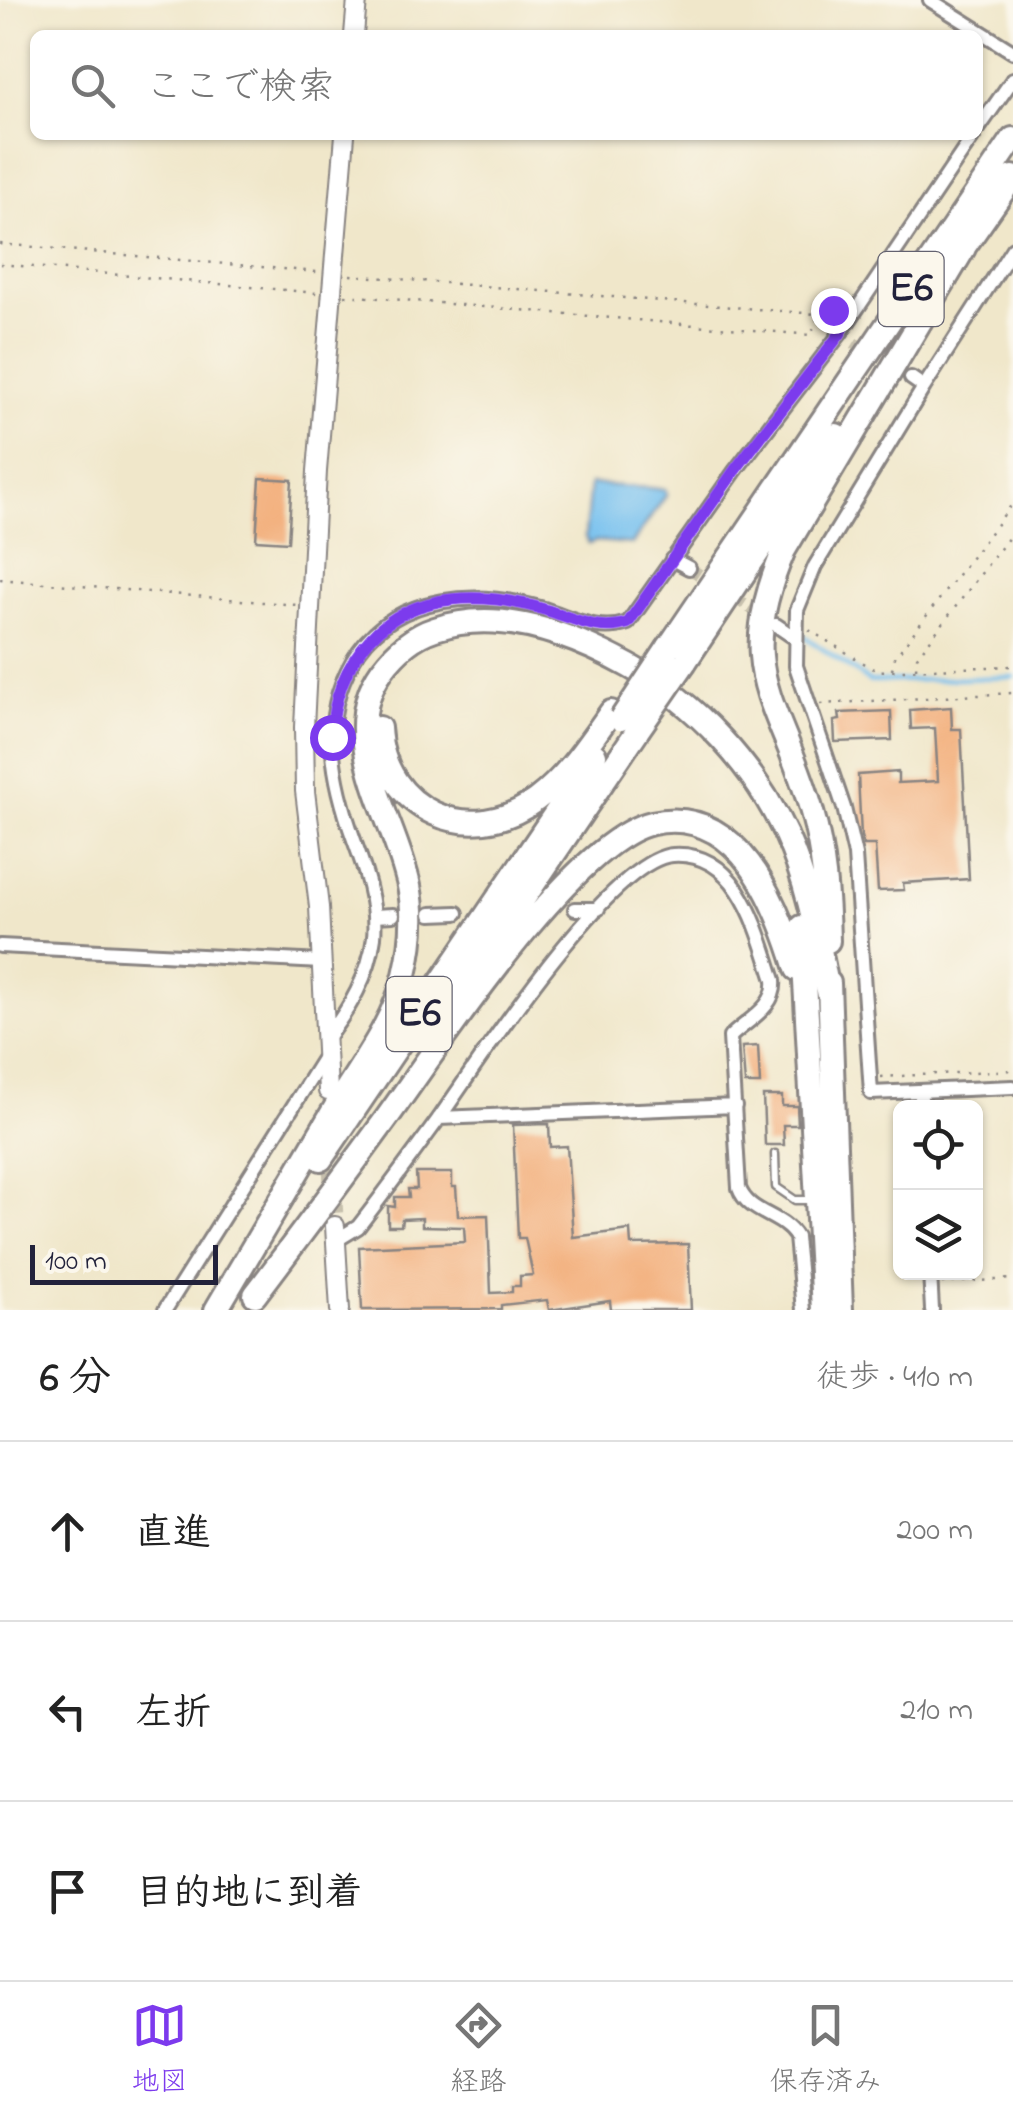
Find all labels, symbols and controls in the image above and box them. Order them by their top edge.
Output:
search box [30,30,983,140]
icon: search [65,58,120,113]
text: ここで検索 [145,61,335,117]
road number: E6 [878,252,944,326]
route end [811,288,857,334]
route start [310,715,356,761]
road number: E6 [386,977,452,1051]
map controls [893,1100,983,1280]
button: locate [893,1100,983,1190]
button: layers [893,1190,983,1280]
scale bar [30,1240,218,1284]
text: 100 m [45,1242,107,1283]
text: 6 分 [40,1349,111,1410]
text: 徒歩 · 410 m [816,1355,973,1402]
icon: ahead [40,1504,95,1559]
text: 直進 [135,1507,211,1563]
text: 200 m [897,1508,973,1555]
icon: left [40,1684,95,1739]
text: 左折 [135,1687,211,1743]
text: 210 m [900,1688,973,1735]
icon: arrive [40,1864,95,1919]
text: 目的地に到着 [135,1867,363,1923]
tab: 地図 [131,1998,188,2104]
tab: 経路 [450,1998,507,2104]
tab: 保存済み [769,1998,882,2104]

